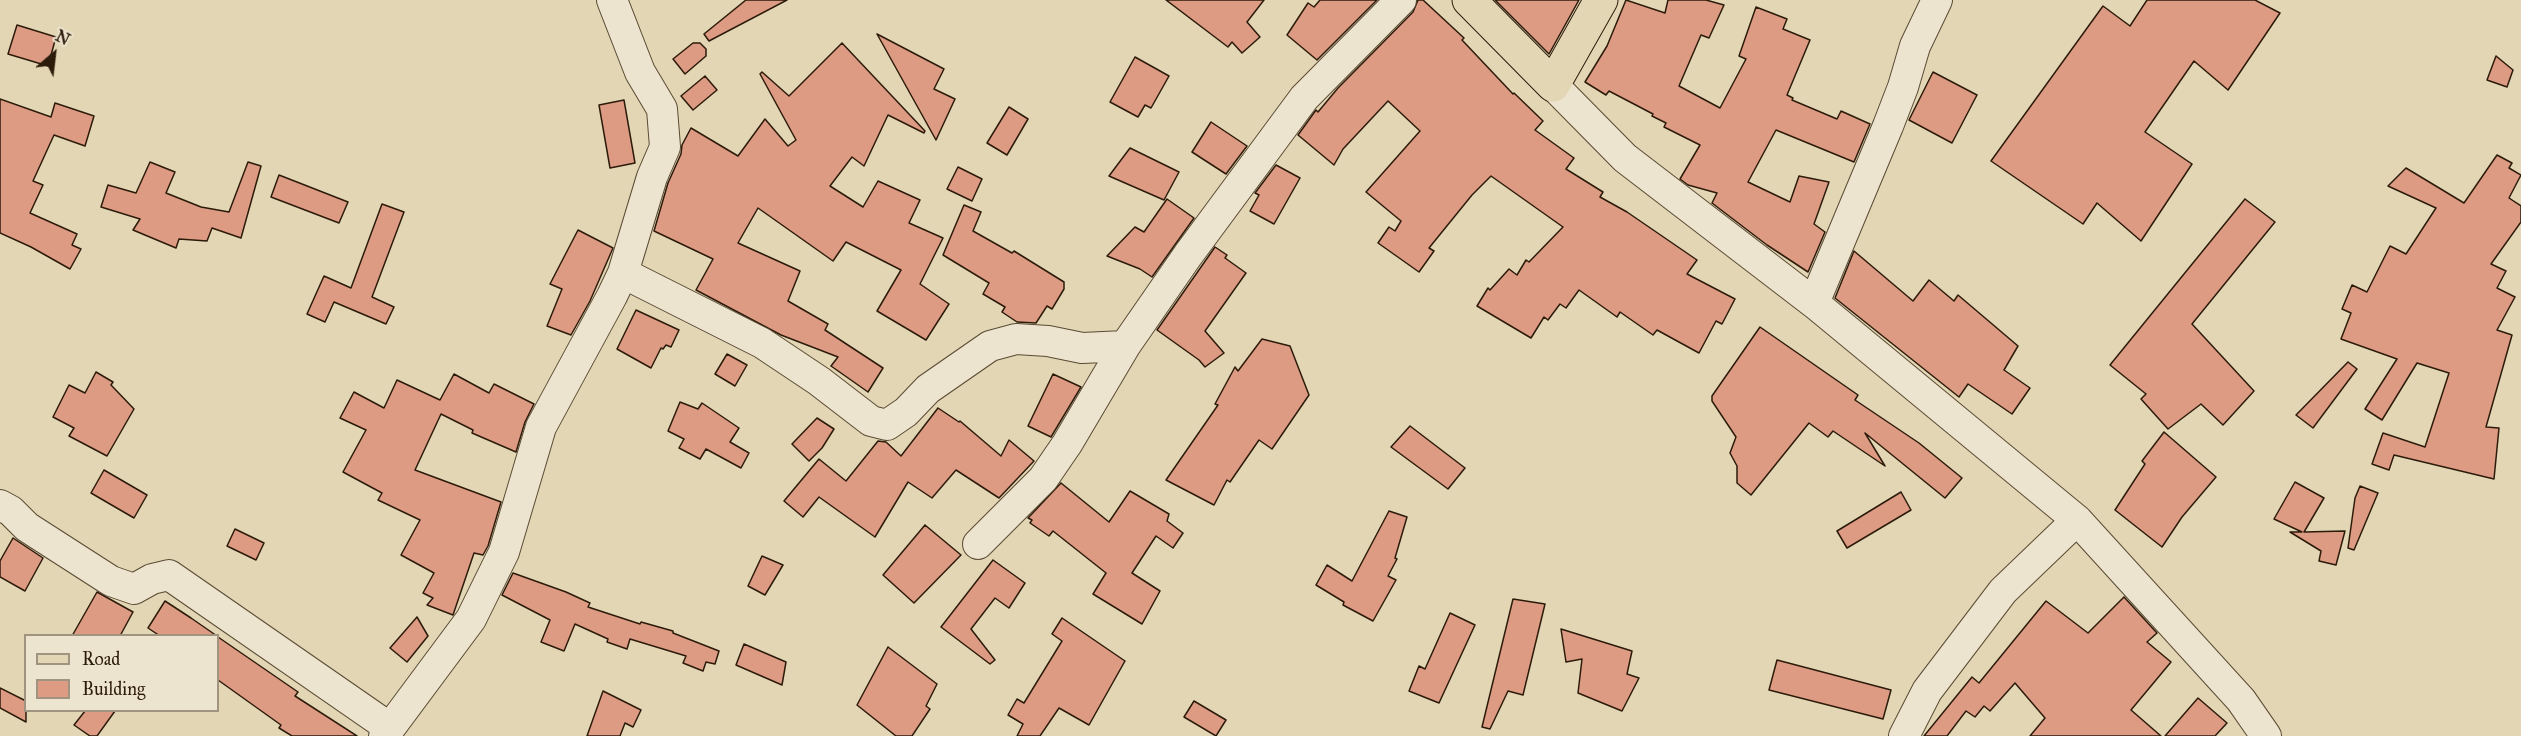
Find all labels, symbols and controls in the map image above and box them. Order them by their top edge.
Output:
north arrow [24,24,84,84]
text: N [52,26,73,49]
legend [24,634,219,712]
text: Road [82,648,120,670]
text: Building [82,678,145,700]

